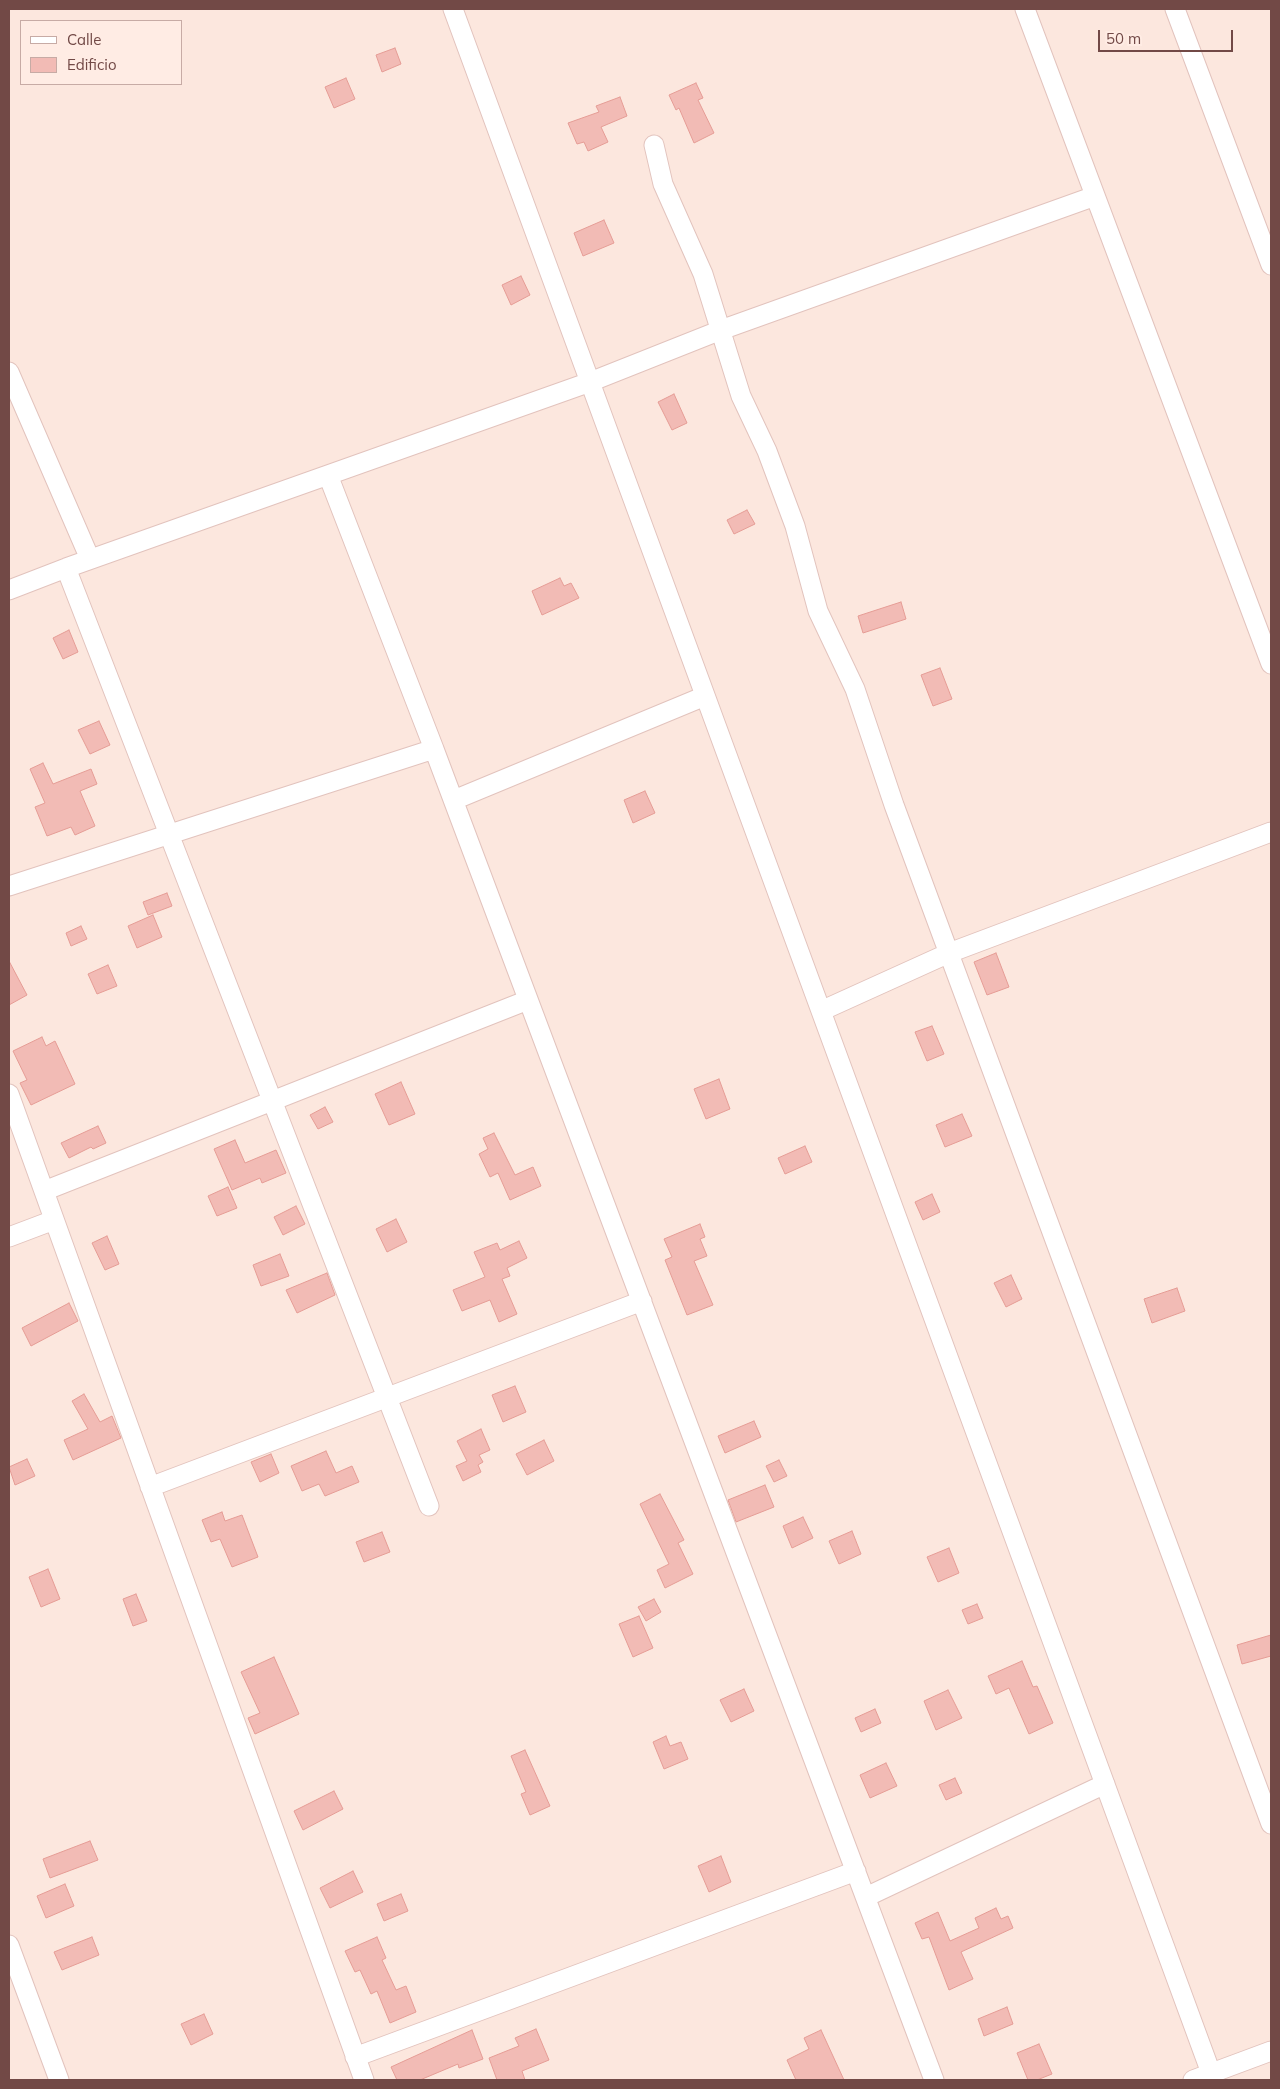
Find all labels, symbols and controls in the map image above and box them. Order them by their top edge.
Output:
legend [20,20,182,85]
scale bar [1100,20,1235,52]
text: 50 m [1106,29,1141,48]
text: Calle [67,30,101,49]
text: Edificio [67,55,117,74]

